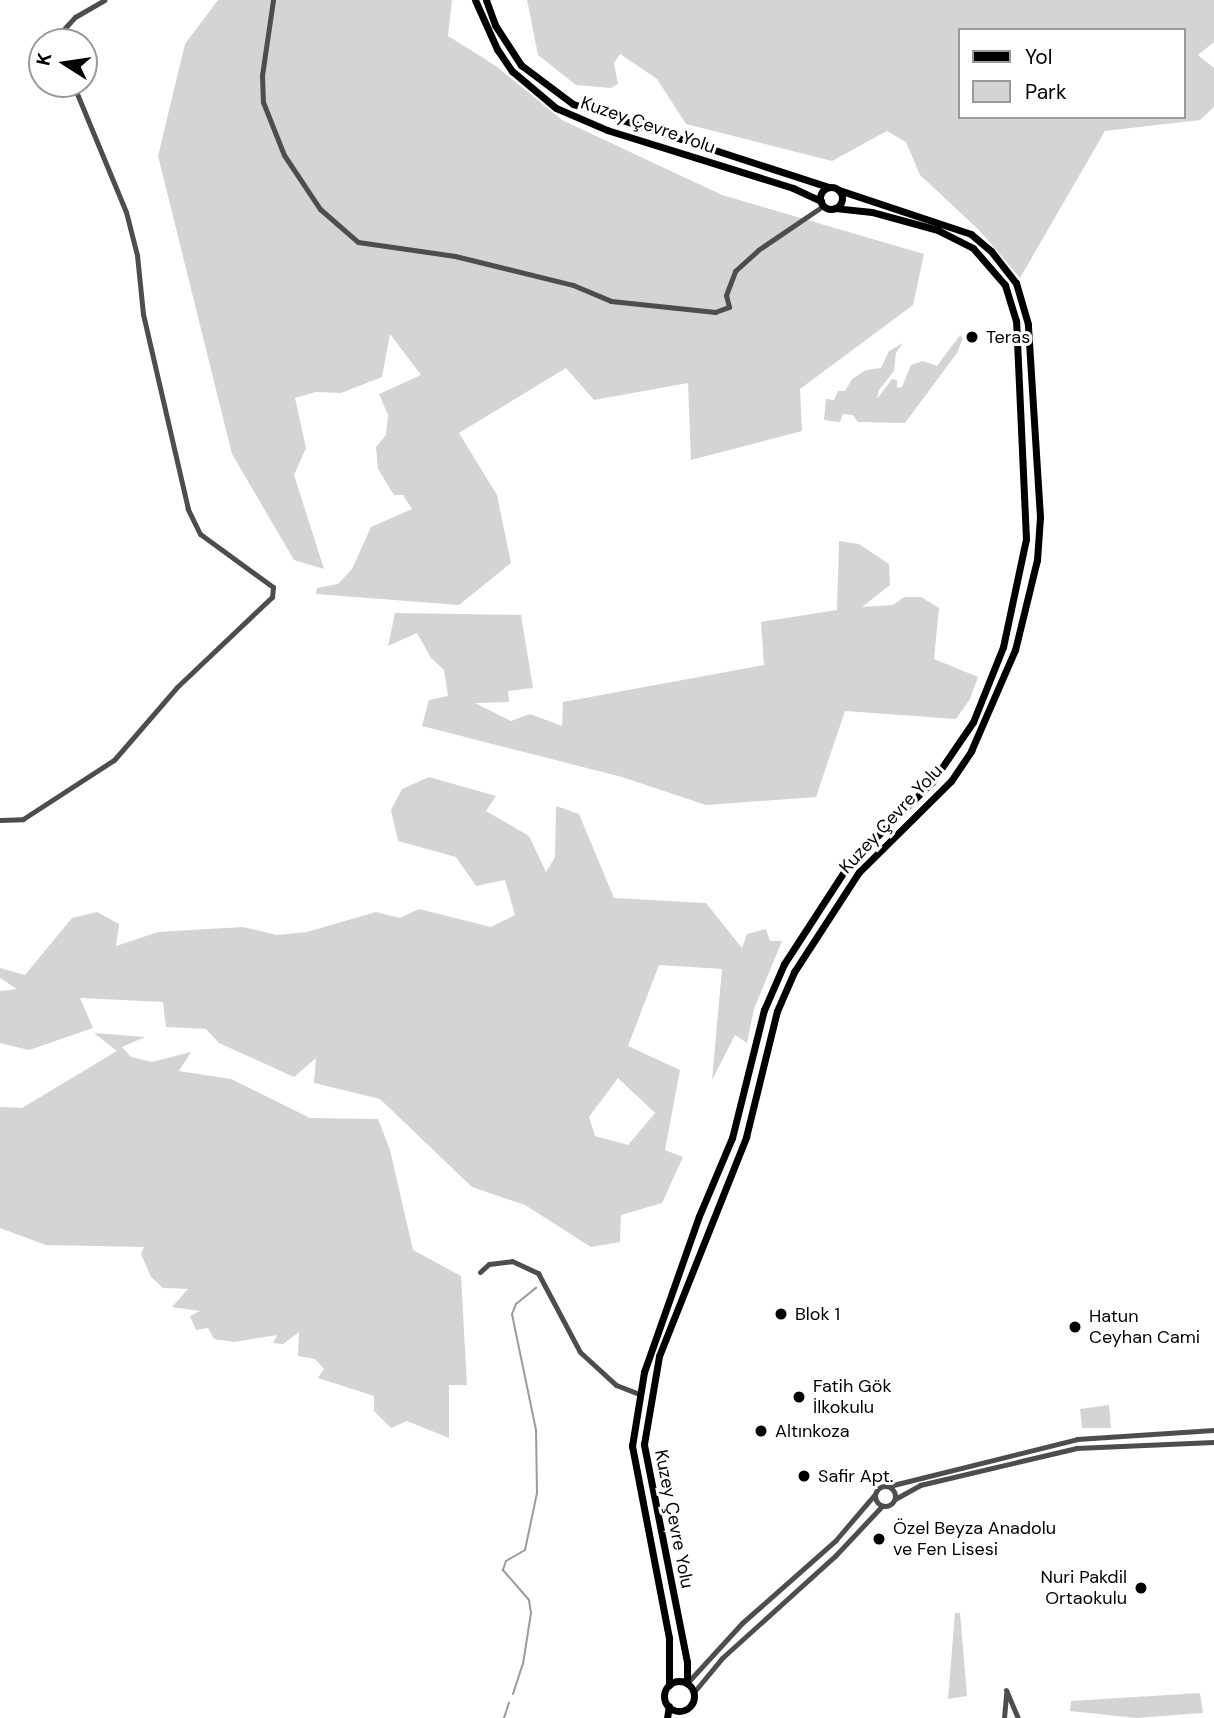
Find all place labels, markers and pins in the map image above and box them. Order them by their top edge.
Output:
place label: Teras [986,326,1030,348]
marker: Teras [964,329,980,345]
place label: Blok 1 [795,1303,840,1325]
marker: Blok 1 [773,1306,789,1322]
place label: Hatun Ceyhan Cami [1089,1306,1200,1348]
marker: Hatun Ceyhan Cami [1067,1319,1083,1335]
place label: Fatih Gök İlkokulu [813,1376,891,1418]
marker: Fatih Gök İlkokulu [791,1389,807,1405]
place label: Altınkoza [775,1420,850,1442]
marker: Altınkoza [753,1423,769,1439]
place label: Safir Apt. [818,1465,893,1487]
marker: Safir Apt. [796,1468,812,1484]
place label: Özel Beyza Anadolu ve Fen Lisesi [893,1518,1056,1560]
marker: Özel Beyza Anadolu ve Fen Lisesi [871,1531,887,1547]
place label: Nuri Pakdil Ortaokulu [1041,1567,1127,1610]
marker: Nuri Pakdil Ortaokulu [1133,1580,1149,1596]

